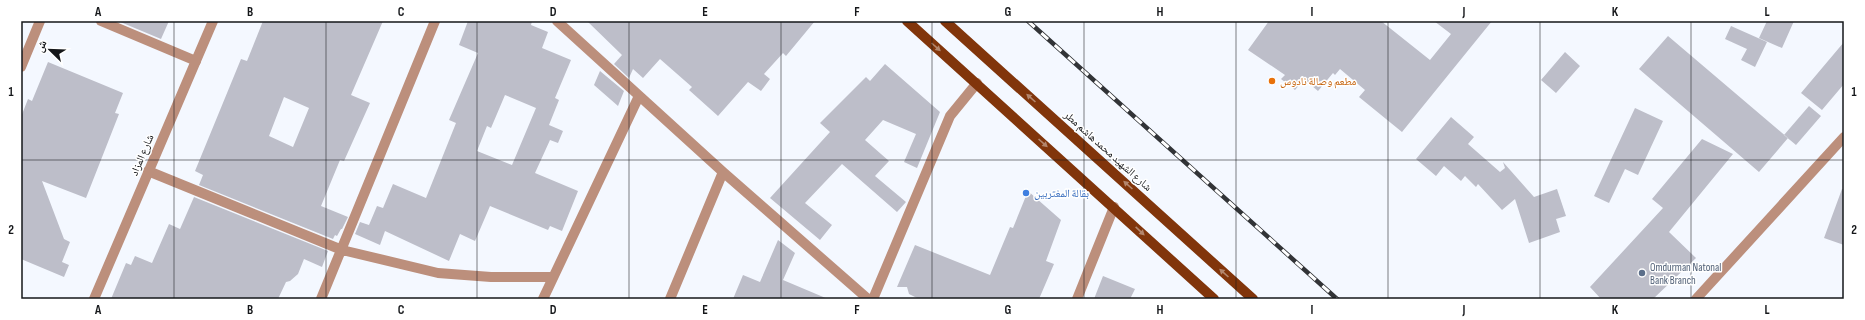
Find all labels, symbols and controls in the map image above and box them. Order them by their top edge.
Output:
text: A [94,4,102,20]
text: B [247,4,253,20]
text: C [398,4,405,20]
text: D [550,4,557,20]
text: E [702,4,708,20]
text: F [854,4,860,20]
text: G [1005,4,1012,20]
text: H [1157,4,1164,20]
text: I [1311,4,1314,20]
text: J [1462,4,1466,20]
text: K [1612,4,1619,20]
text: L [1764,4,1770,20]
north arrow [30,30,70,70]
text: ش [33,38,51,55]
one-way arrow [932,42,941,51]
place label: مطعم وصالة نادوس [1280,75,1356,89]
marker: مطعم وصالة نادوس [1267,76,1277,86]
text: 1 [8,84,14,100]
text: 1 [1851,84,1857,100]
one-way arrow [1026,94,1037,103]
street label: شارع الشهيد محمد هاشم مطر [1060,108,1154,195]
street label: شارع المزاد [127,132,157,178]
one-way arrow [1038,139,1049,148]
one-way arrow [1123,180,1133,190]
place label: بقالة المغتربين [1034,187,1089,200]
marker: بقالة المغتربين [1021,188,1031,198]
text: 2 [8,222,14,238]
text: 2 [1851,222,1857,238]
one-way arrow [1135,226,1145,235]
place label: Omdurman Natonal Bank Branch [1650,261,1721,287]
one-way arrow [1219,268,1229,277]
marker: Omdurman Natonal Bank Branch [1637,268,1647,278]
text: A [94,302,102,318]
text: B [247,302,253,318]
text: C [398,302,405,318]
text: D [550,302,557,318]
text: E [702,302,708,318]
text: F [854,302,860,318]
text: G [1005,302,1012,318]
text: H [1157,302,1164,318]
text: I [1311,302,1314,318]
text: J [1462,302,1466,318]
text: K [1612,302,1619,318]
text: L [1764,302,1770,318]

